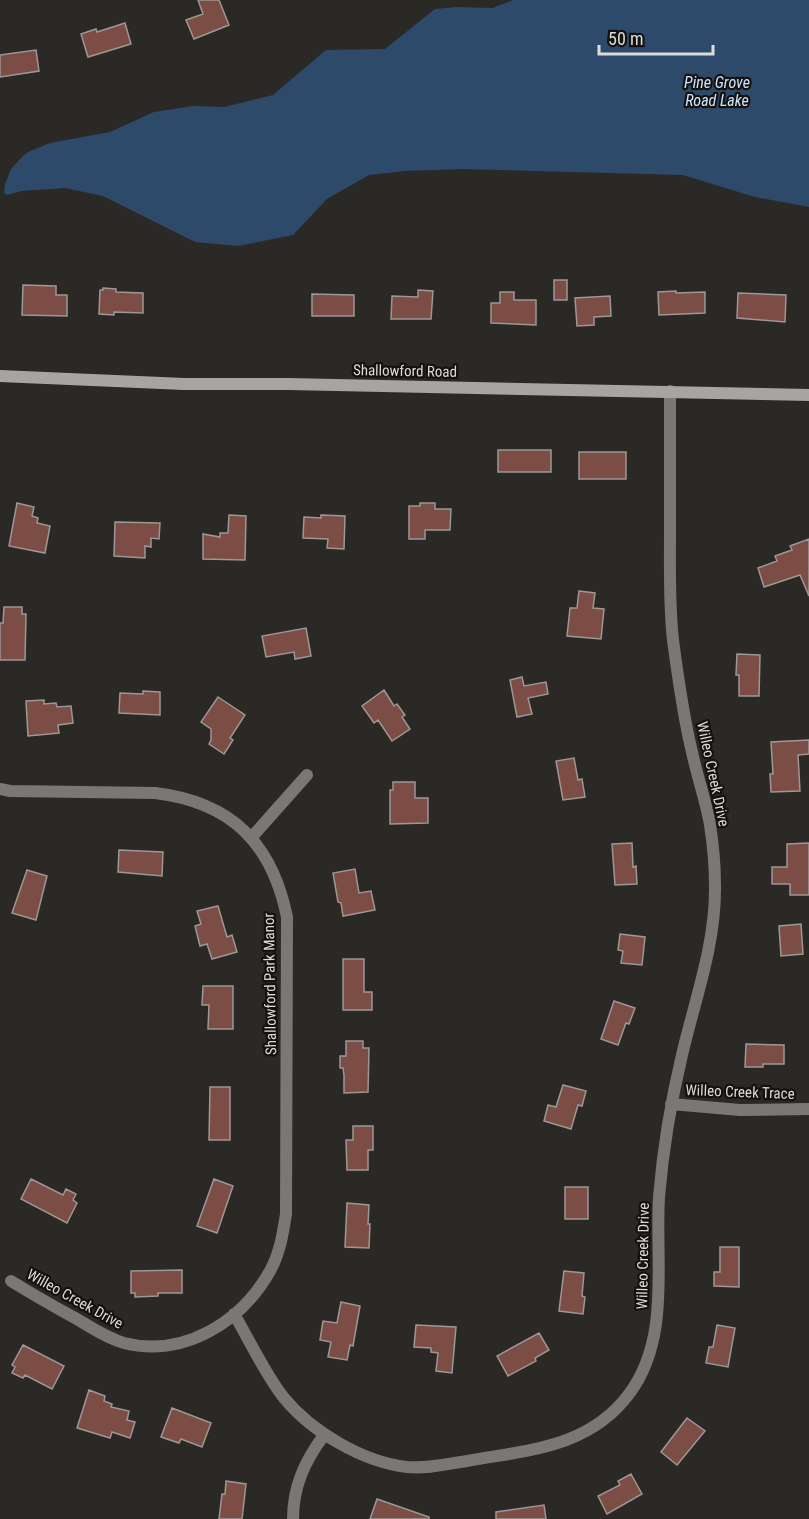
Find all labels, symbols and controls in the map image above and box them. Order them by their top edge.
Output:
scale bar [599,18,713,56]
text: 50 m [608,28,643,49]
water label: Pine Grove Road Lake [684,73,750,110]
street label: Shallowford Road [353,361,457,381]
street label: Willeo Creek Drive [693,720,733,828]
street label: Shallowford Park Manor [260,912,280,1055]
street label: Willeo Creek Trace [685,1081,795,1103]
street label: Willeo Creek Drive [633,1202,653,1310]
street label: Willeo Creek Drive [24,1265,126,1333]

